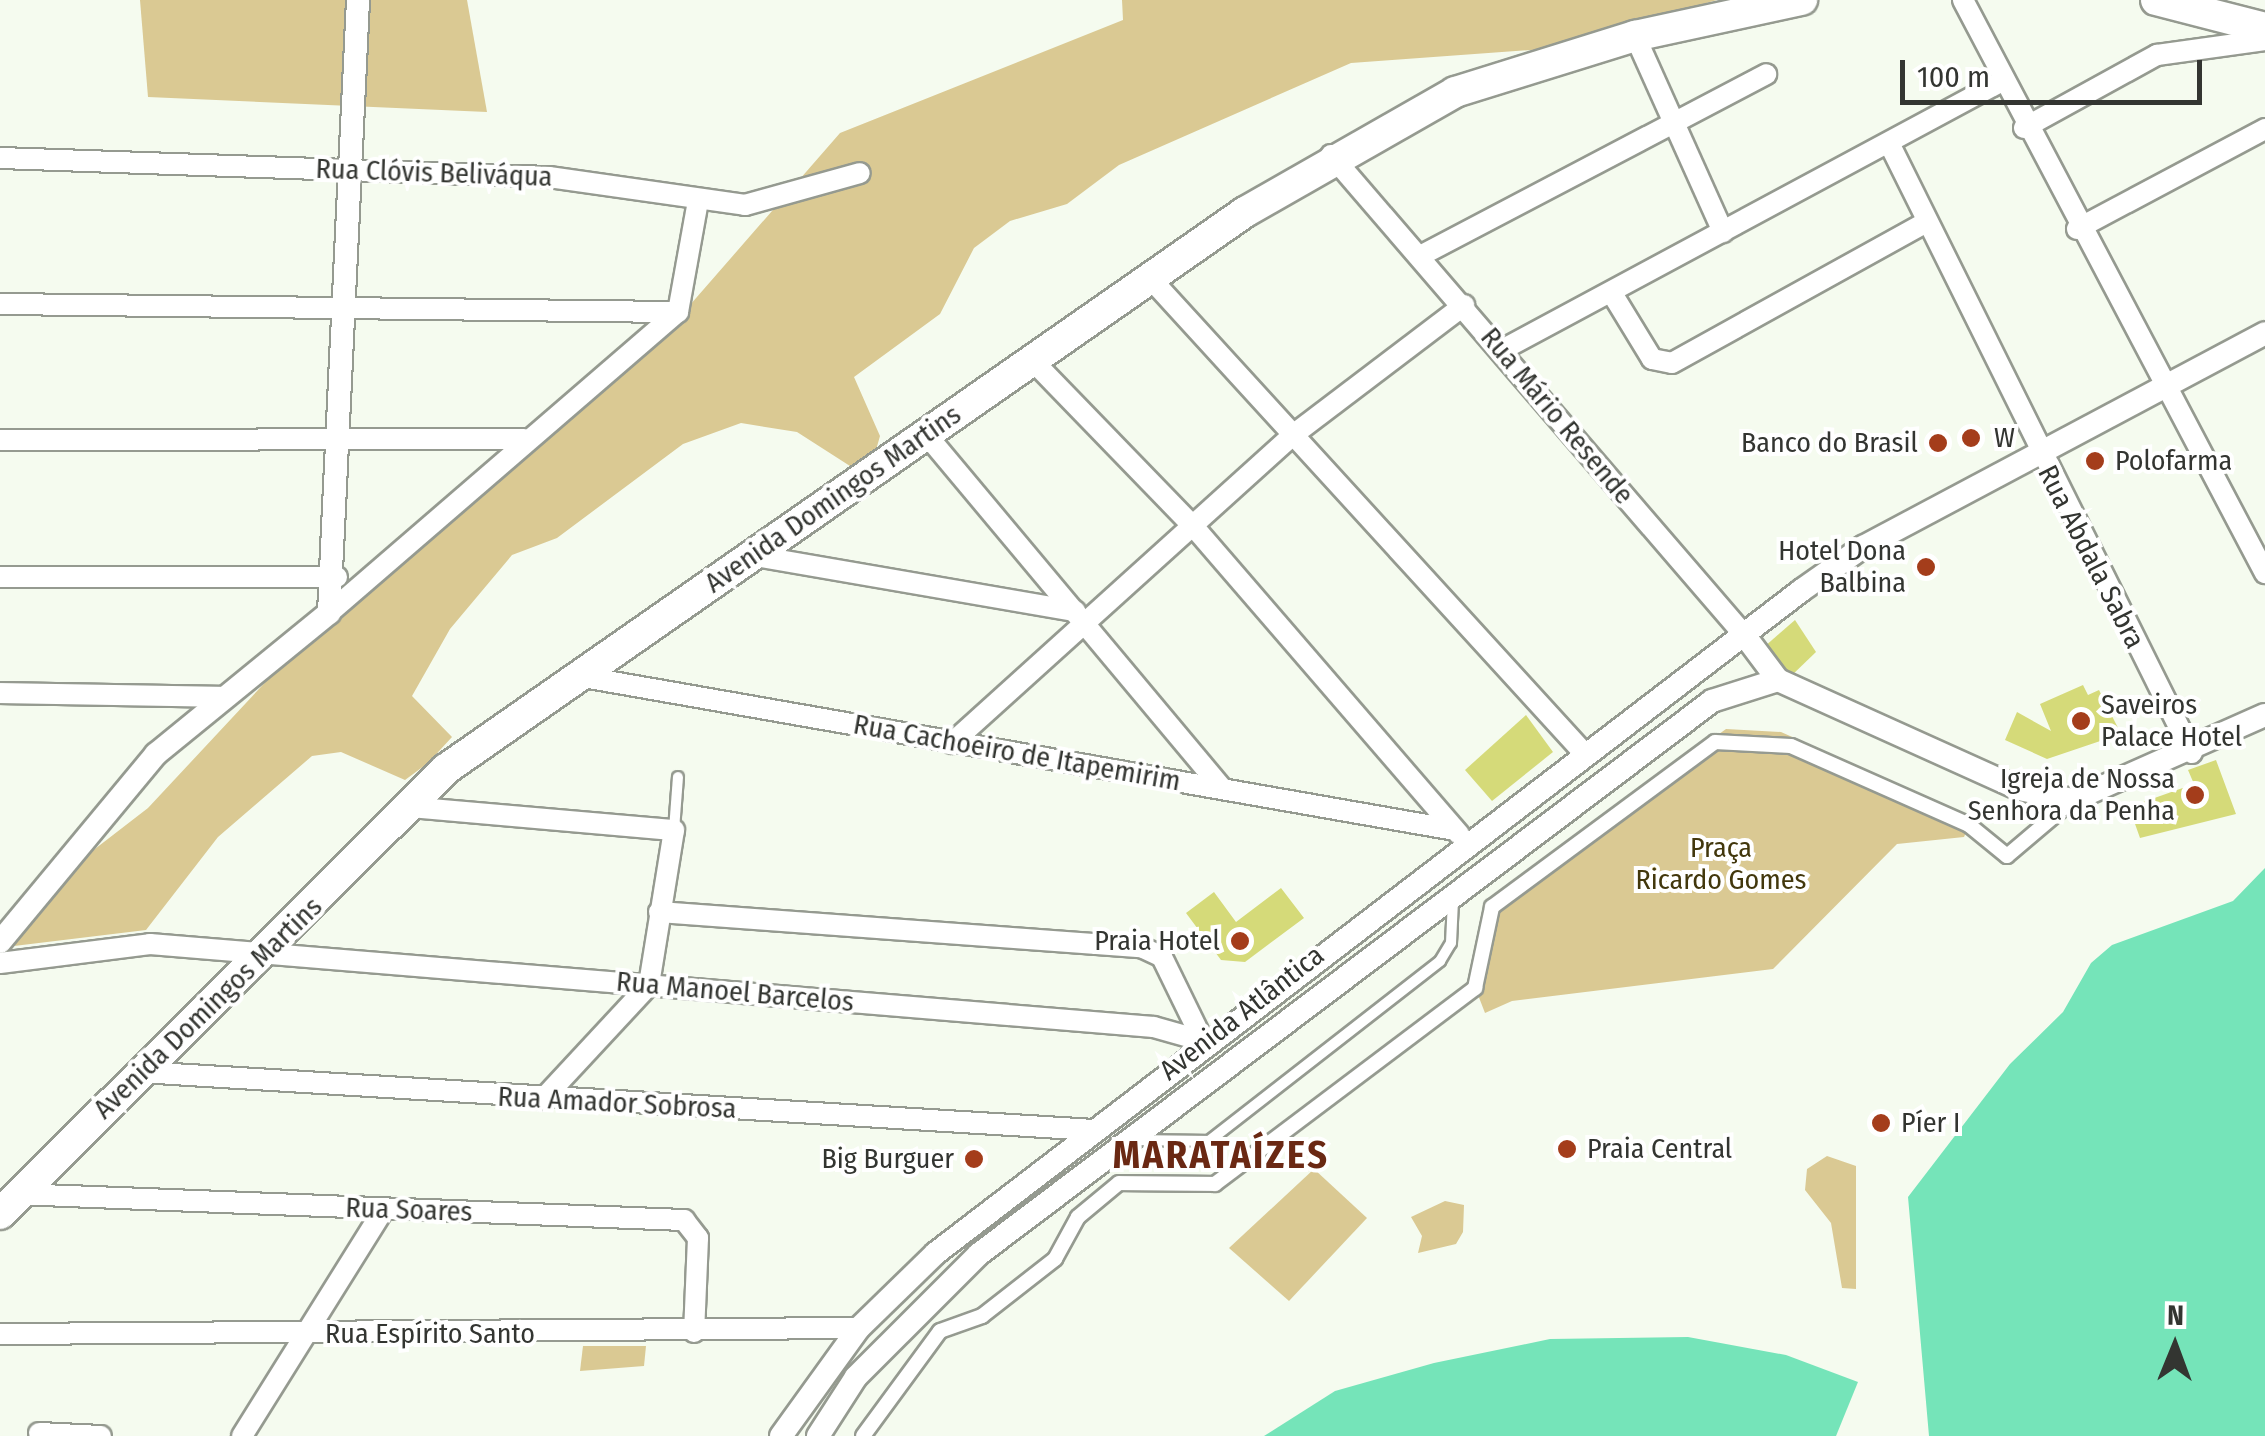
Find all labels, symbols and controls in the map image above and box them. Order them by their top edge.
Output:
scale bar [1905,40,2208,102]
text: 100 m [1917,59,1990,95]
street label: Rua Clóvis Beliváqua [315,152,553,194]
street label: Rua Mário Resende [1473,321,1641,511]
street label: Avenida Domingos Martins [699,398,967,600]
place label: W [1994,421,2015,455]
marker: W [1958,425,1984,451]
place label: Banco do Brasil [1741,426,1918,460]
marker: Banco do Brasil [1927,432,1949,454]
place label: Polofarma [2115,444,2232,478]
marker: Polofarma [2084,450,2106,472]
street label: Rua Abdala Sabra [2030,460,2152,654]
place label: Hotel Dona Balbina [1778,534,1906,600]
marker: Hotel Dona Balbina [1915,556,1937,578]
place label: Saveiros Palace Hotel [2101,688,2242,754]
street label: Rua Cachoeiro de Itapemirim [851,708,1183,798]
marker: Saveiros Palace Hotel [2070,710,2092,732]
place label: Igreja de Nossa Senhora da Penha [1968,762,2175,828]
marker: Igreja de Nossa Senhora da Penha [2184,784,2206,806]
park label: Praça Ricardo Gomes [1635,831,1807,897]
street label: Avenida Domingos Martins [87,890,329,1126]
place label: Praia Hotel [1094,924,1220,958]
marker: Praia Hotel [1229,930,1251,952]
street label: Avenida Atlântica [1153,939,1331,1087]
street label: Rua Manoel Barcelos [615,965,855,1019]
street label: Rua Amador Sobrosa [497,1080,737,1126]
place label: Píer I [1901,1106,1960,1140]
marker: Píer I [1870,1112,1892,1134]
place label: Praia Central [1587,1132,1732,1166]
district label: MARATAÍZES [1113,1133,1329,1179]
marker: Praia Central [1556,1138,1578,1160]
place label: Big Burguer [821,1142,954,1176]
marker: Big Burguer [963,1148,985,1170]
street label: Rua Soares [345,1191,473,1229]
north arrow [2125,1296,2225,1396]
text: N [2167,1299,2184,1332]
street label: Rua Espírito Santo [325,1317,535,1351]

